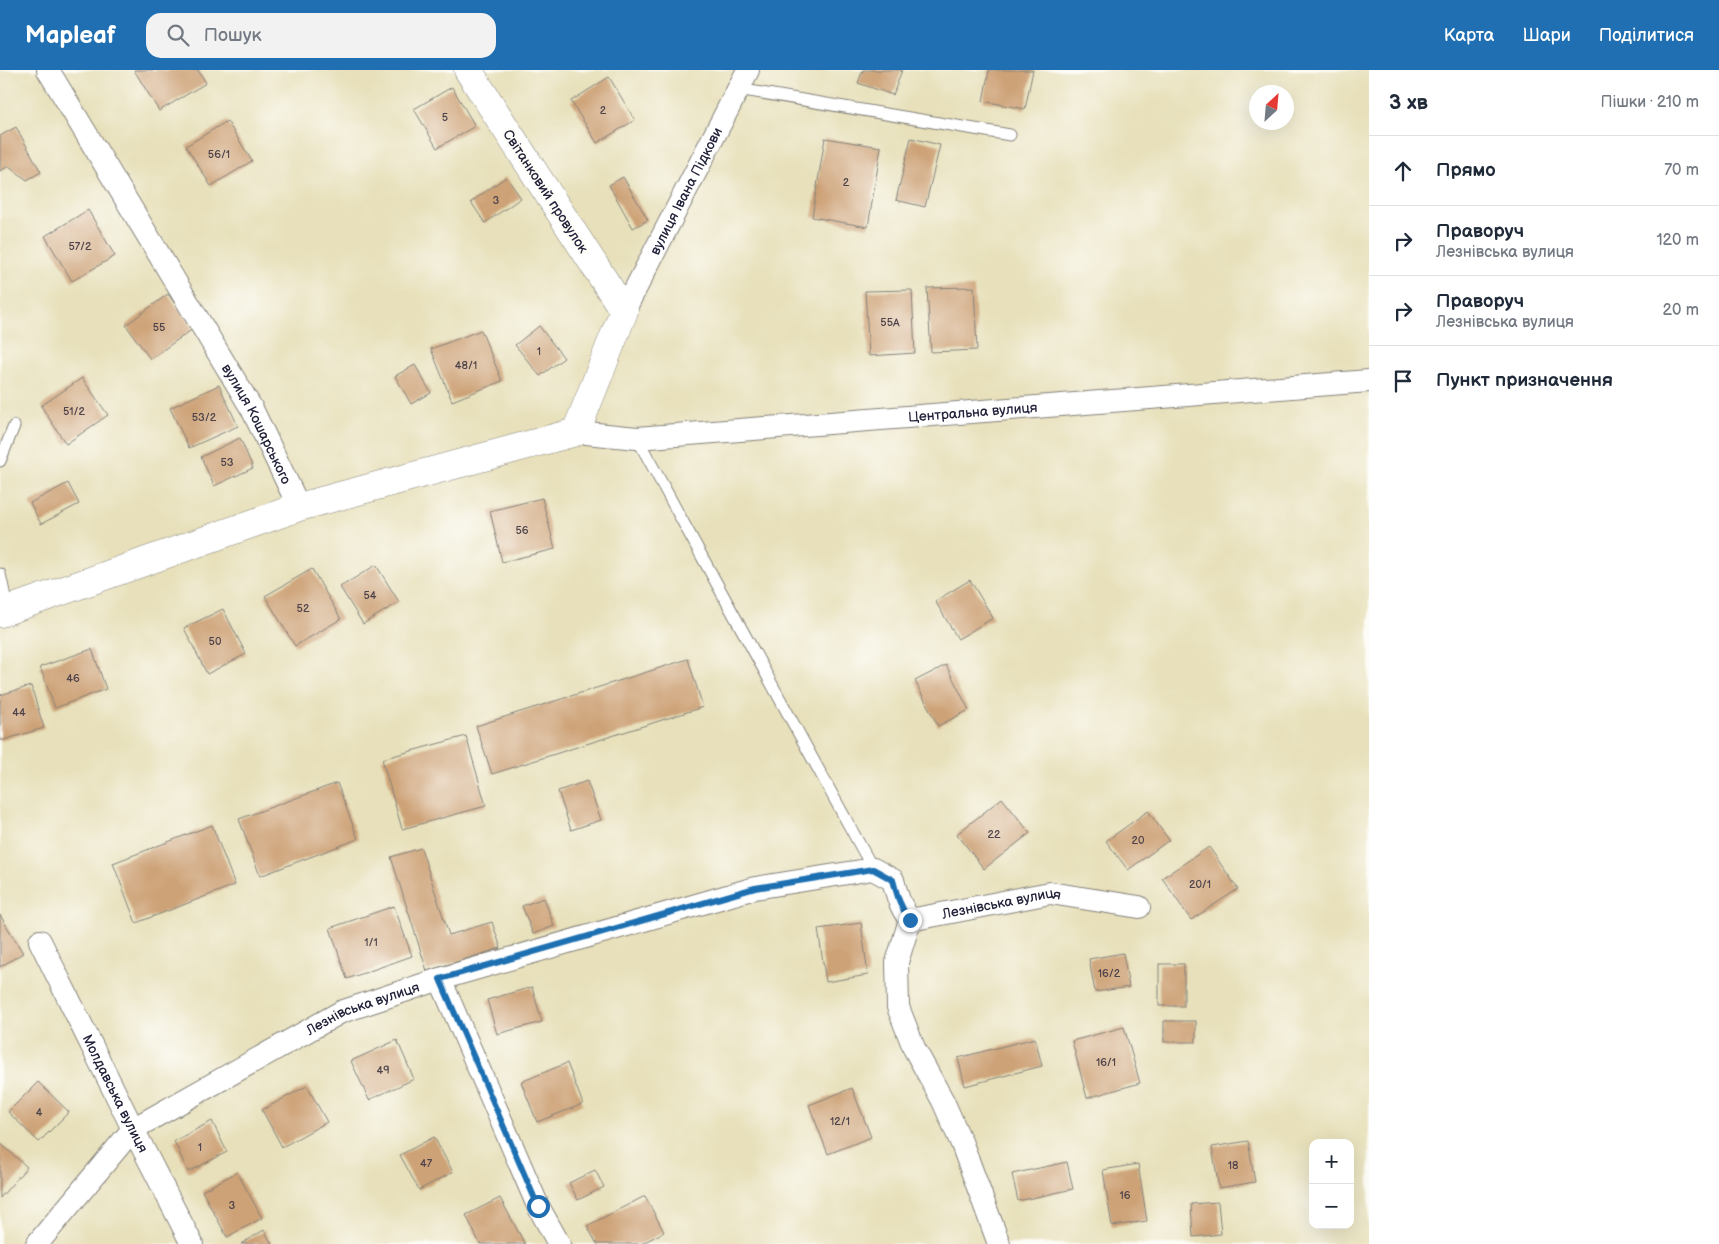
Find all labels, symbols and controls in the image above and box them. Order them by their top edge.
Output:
search box [146,13,496,58]
text: Mapleaf [25,21,116,50]
icon: search [164,21,192,49]
text: Пошук [204,24,262,47]
text: Карта [1444,25,1494,46]
text: Шари [1522,25,1571,46]
text: Поділитися [1599,25,1694,46]
north arrow [1249,85,1294,130]
text: 3 хв [1389,90,1428,115]
text: Пішки · 210 m [1601,93,1699,112]
house number: 2 [600,104,607,117]
house number: 5 [442,111,448,124]
street label: вулиця Івана Підкови [646,125,726,258]
street label: Світанковий провулок [499,126,592,257]
house number: 56/1 [208,148,230,161]
icon: ahead [1389,157,1417,185]
text: Прямо [1436,159,1496,182]
text: 70 m [1664,161,1699,180]
house number: 2 [843,176,850,189]
house number: 3 [493,194,500,207]
text: Праворуч [1436,220,1524,243]
icon: right [1389,227,1417,255]
text: 120 m [1656,231,1699,250]
house number: 57/2 [68,240,92,253]
text: Лезнівська вулиця [1436,243,1574,262]
text: Праворуч [1436,290,1524,313]
icon: right [1389,297,1417,325]
text: 20 m [1663,301,1699,320]
text: Лезнівська вулиця [1436,313,1574,332]
house number: 55А [880,316,900,329]
house number: 55 [153,321,165,334]
house number: 1 [537,345,541,358]
house number: 48/1 [455,359,477,372]
street label: вулиця Кошарського [218,361,295,487]
icon: arrive [1389,367,1417,395]
text: Пункт призначення [1436,369,1613,392]
street label: Центральна вулиця [907,399,1038,426]
house number: 51/2 [63,405,86,418]
house number: 53/2 [192,411,217,424]
house number: 53 [220,456,234,469]
house number: 56 [515,524,529,537]
house number: 54 [363,589,377,602]
house number: 52 [297,602,310,615]
house number: 50 [209,635,222,648]
house number: 46 [66,672,80,685]
house number: 44 [12,706,26,719]
house number: 22 [988,828,1001,841]
house number: 20 [1132,834,1145,847]
house number: 20/1 [1189,878,1211,891]
street label: Лезнівська вулиця [940,885,1062,923]
route end [899,909,922,932]
house number: 1/1 [364,936,378,949]
house number: 16/2 [1098,967,1121,980]
street label: Лезнівська вулиця [302,978,422,1039]
street label: Молдавська вулиця [79,1032,152,1156]
house number: 16/1 [1096,1056,1116,1069]
house number: 49 [376,1064,390,1077]
house number: 4 [36,1106,43,1119]
house number: 12/1 [830,1115,850,1128]
map controls [1309,1139,1354,1229]
button: + [1309,1139,1354,1184]
house number: 1 [198,1141,202,1154]
house number: 47 [420,1157,433,1170]
house number: 18 [1228,1159,1238,1172]
button: − [1309,1184,1354,1229]
house number: 16 [1120,1189,1131,1202]
route start [527,1195,550,1218]
house number: 3 [229,1199,236,1212]

